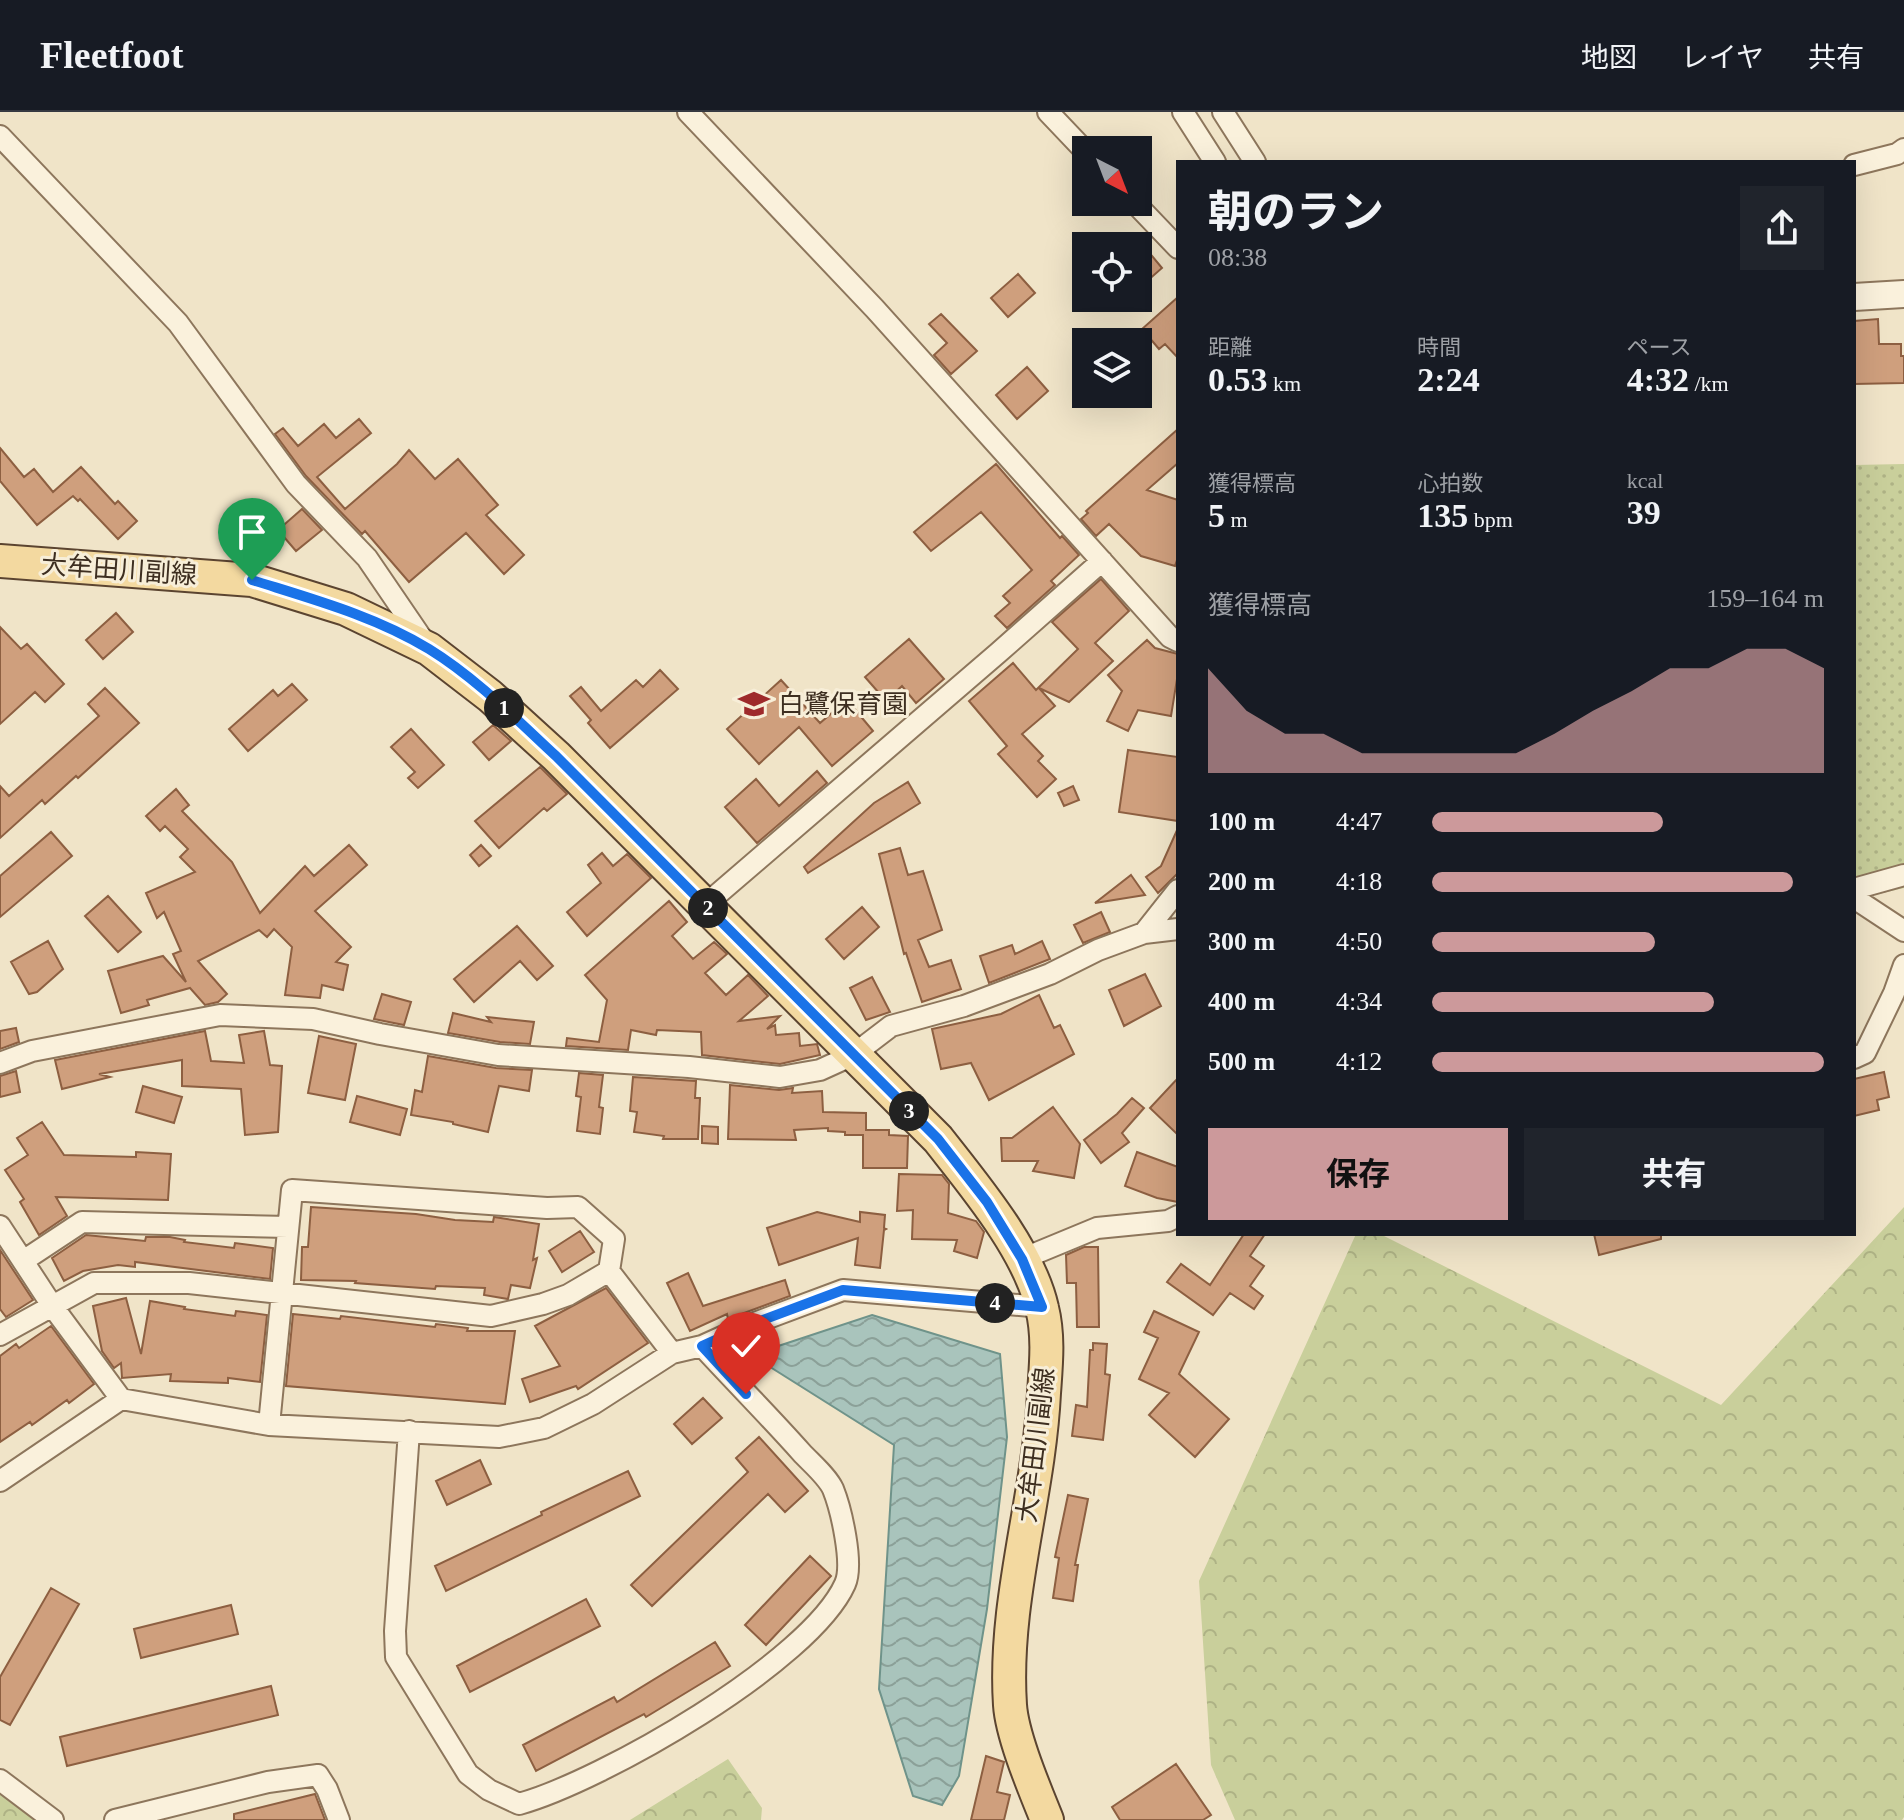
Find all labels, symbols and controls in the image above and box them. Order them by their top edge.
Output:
text: Fleetfoot [40,34,183,76]
text: 地図 [1581,42,1637,73]
text: レイヤ [1681,42,1764,73]
text: 共有 [1808,42,1864,73]
north arrow [1072,136,1152,216]
map controls [1072,136,1152,408]
button: share [1740,186,1824,270]
text: 朝のラン [1208,188,1384,237]
button: locate [1072,232,1152,312]
text: 08:38 [1208,243,1267,272]
button: layers [1072,328,1152,408]
text: 距離 [1208,335,1252,360]
text: 時間 [1417,335,1461,360]
text: ペース [1627,335,1692,360]
text: 0.53 [1208,361,1268,398]
text: 2:24 [1417,361,1480,398]
text: 4:32 [1627,361,1689,398]
text: km [1268,371,1301,396]
text: /km [1689,371,1729,396]
text: kcal [1627,468,1663,493]
text: 獲得標高 [1208,471,1296,496]
text: 心拍数 [1417,471,1483,496]
text: 39 [1627,494,1661,531]
text: 5 [1208,497,1225,534]
text: 135 [1417,497,1468,534]
pin [218,498,286,580]
text: m [1225,507,1248,532]
text: bpm [1468,507,1513,532]
icon: arrive [230,510,274,554]
street label: 大牟田川副線 [40,550,198,590]
text: 159–164 m [1706,584,1824,613]
text: 獲得標高 [1208,591,1312,620]
school or university icon: 白鷺保育園 [737,687,771,721]
pin: 1 [484,688,524,728]
place label: 白鷺保育園 [778,690,908,719]
text: 1 [499,695,510,720]
text: 100 m [1208,807,1275,836]
text: 4:47 [1336,807,1382,836]
text: 200 m [1208,867,1275,896]
text: 4:18 [1336,867,1382,896]
pin: 2 [688,888,728,928]
text: 2 [703,895,714,920]
text: 300 m [1208,927,1275,956]
text: 4:50 [1336,927,1382,956]
text: 400 m [1208,987,1275,1016]
text: 4:34 [1336,987,1382,1016]
text: 500 m [1208,1047,1275,1076]
text: 4:12 [1336,1047,1382,1076]
pin: 3 [889,1091,929,1131]
text: 3 [904,1098,915,1123]
button: 保存 [1208,1128,1508,1220]
button: 共有 [1524,1128,1824,1220]
pin: 4 [975,1283,1015,1323]
text: 4 [990,1290,1001,1315]
pin [712,1312,780,1394]
icon: check [724,1324,768,1368]
street label: 大牟田川副線 [1012,1366,1060,1524]

